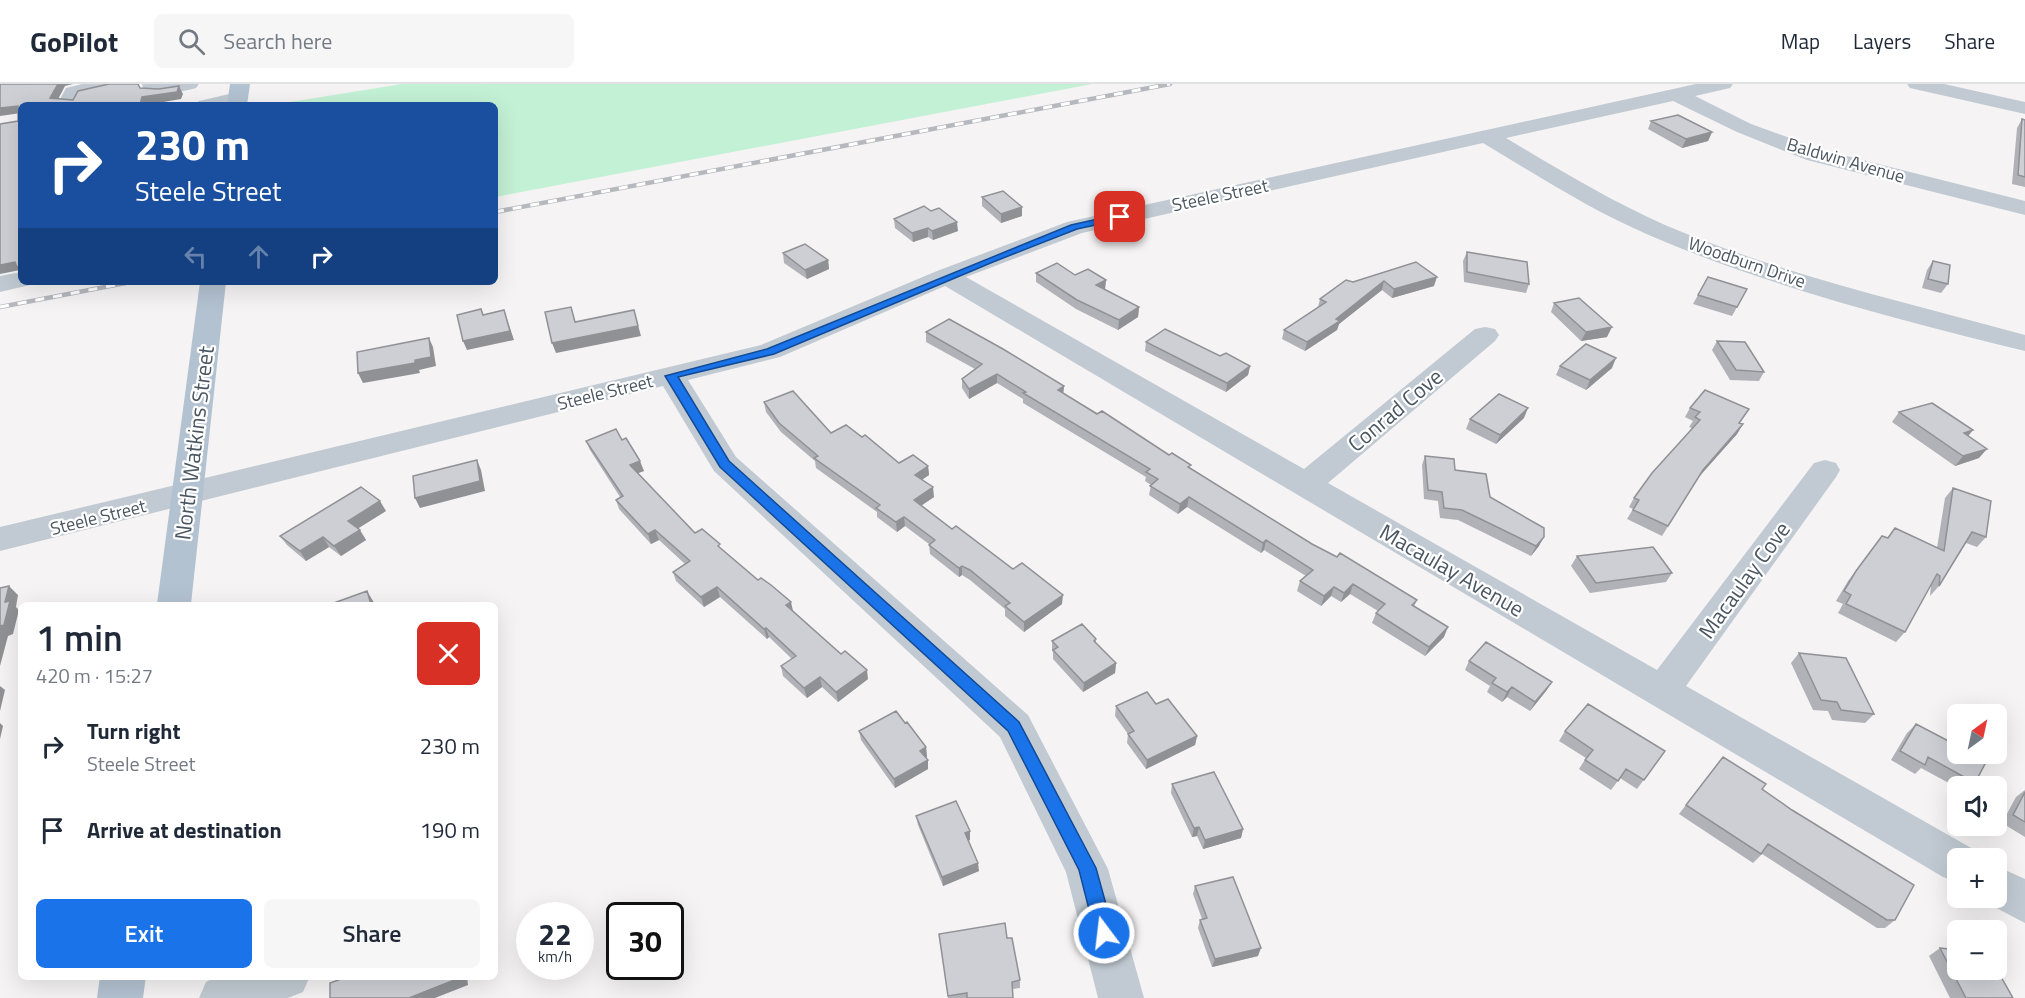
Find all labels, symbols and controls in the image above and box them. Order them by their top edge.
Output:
search box [154,14,574,68]
text: GoPilot [30,20,118,63]
text: Search here [223,24,332,58]
icon: search [175,25,208,58]
text: Map [1781,25,1820,57]
text: Layers [1853,25,1911,57]
text: Share [1944,25,1995,57]
text: 230 m [135,112,250,176]
icon: right [36,126,114,204]
street label: Baldwin Avenue [1784,130,1908,190]
text: Steele Street [135,170,282,211]
street label: Steele Street [1169,171,1271,218]
pin [1094,191,1145,242]
icon: arrive [1103,200,1136,233]
street label: Woodburn Drive [1685,229,1809,295]
icon: left [179,240,212,273]
icon: ahead [242,240,275,273]
icon: right [305,240,338,273]
street label: North Watkins Street [165,344,223,542]
street label: Conrad Cove [1340,360,1450,460]
street label: Steele Street [554,367,656,417]
street label: Steele Street [47,492,149,542]
street label: Macaulay Cove [1690,514,1798,646]
street label: Macaulay Avenue [1373,515,1531,625]
text: 1 min [36,610,123,665]
button: close [417,622,480,685]
text: 420 m · 15:27 [36,660,153,691]
north arrow [1947,704,2007,764]
map controls [1947,704,2007,980]
text: Turn right [87,714,181,748]
text: 230 m [420,729,480,763]
icon: right [36,730,69,763]
text: Steele Street [87,748,196,779]
button: sound [1947,776,2007,836]
text: Arrive at destination [87,813,282,847]
text: 190 m [420,813,480,847]
icon: arrive [36,814,69,847]
button: + [1947,848,2007,908]
button: Exit [36,899,252,968]
button: Share [264,899,480,968]
position arrow [1072,901,1136,965]
speed limit sign: 30 [606,902,684,980]
text: 22 [538,911,572,957]
button: − [1947,920,2007,980]
text: km/h [538,945,572,968]

